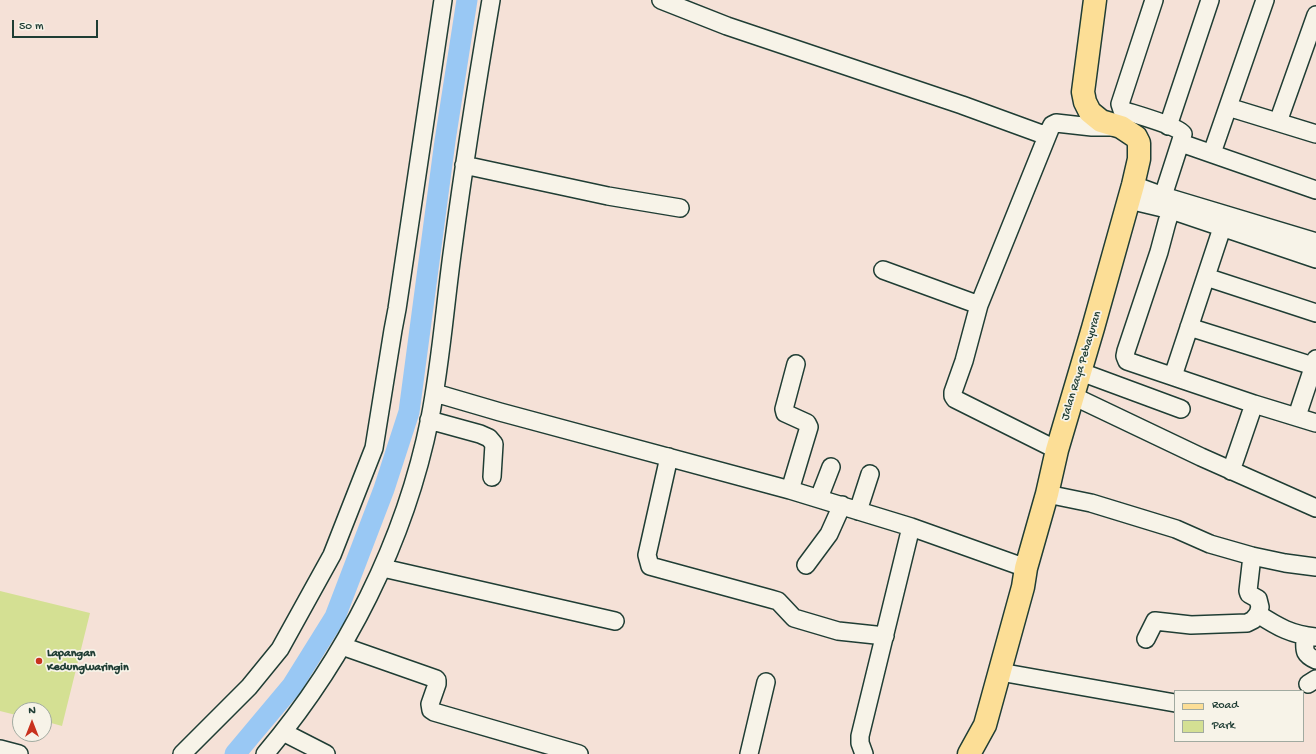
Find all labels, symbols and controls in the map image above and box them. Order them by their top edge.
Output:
scale bar [14,12,100,38]
text: 50 m [19,20,44,34]
street label: Jalan Raya Pebayuran [1059,310,1105,422]
place label: Lapangan Kedungwaringin [47,647,129,675]
marker: Lapangan Kedungwaringin [34,656,44,666]
legend [1174,690,1304,742]
text: Road [1212,699,1238,713]
north arrow [12,702,52,742]
text: N [28,705,36,717]
text: Park [1212,719,1235,733]

